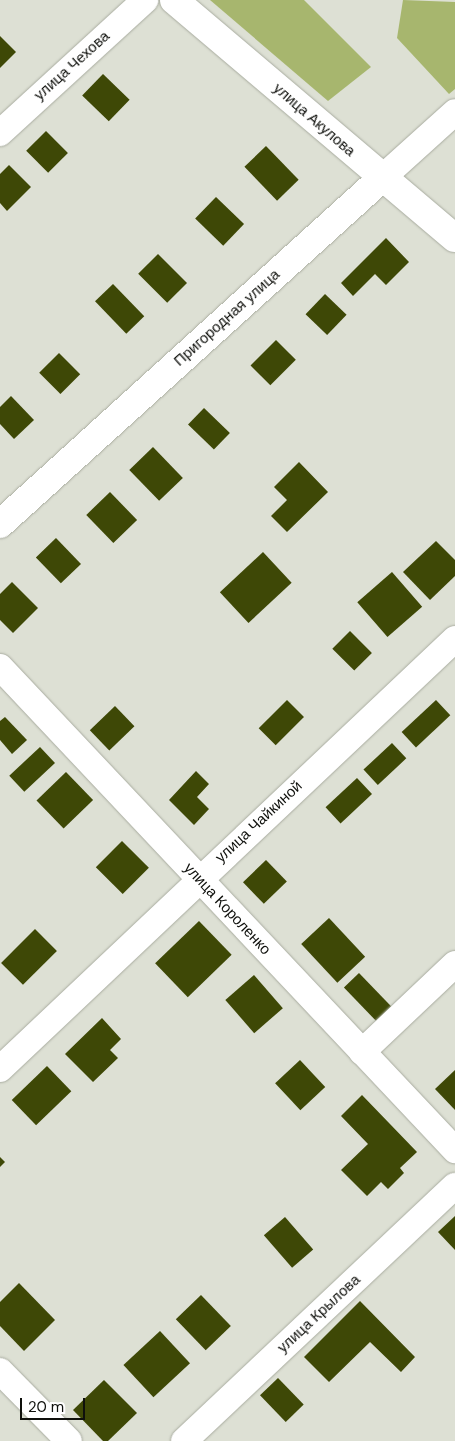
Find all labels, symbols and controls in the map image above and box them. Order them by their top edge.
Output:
street label: улица Чехова [31,28,113,104]
street label: улица Акулова [269,80,359,160]
street label: Пригородная улица [170,266,284,370]
street label: улица Чайкиной [212,777,306,867]
street label: улица Короленко [180,859,274,959]
street label: улица Крылова [274,1271,364,1357]
scale bar [22,1388,88,1420]
text: 20 m [28,1397,64,1417]

